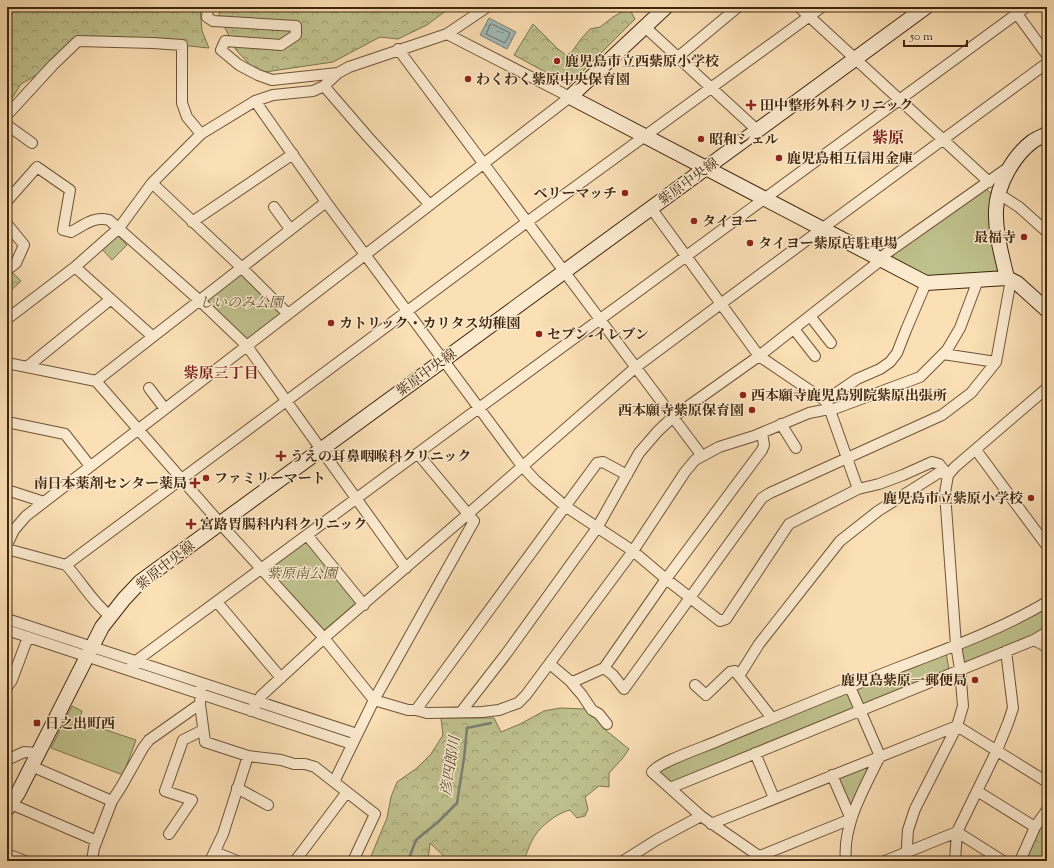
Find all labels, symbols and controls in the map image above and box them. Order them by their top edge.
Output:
scale bar [904,22,967,48]
text: 50 m [909,28,933,46]
place label: 鹿児島市立西紫原小学校 [565,53,719,73]
marker: 鹿児島市立西紫原小学校 [552,56,562,66]
place label: わくわく紫原中央保育園 [476,71,630,91]
marker: わくわく紫原中央保育園 [463,74,473,84]
place label: 田中整形外科クリニック [760,97,913,117]
marker: 田中整形外科クリニック [745,99,757,111]
district label: 紫原 [872,128,904,151]
place label: 昭和シェル [709,131,779,151]
marker: 昭和シェル [696,134,706,144]
place label: 鹿児島相互信用金庫 [787,150,913,170]
marker: 鹿児島相互信用金庫 [774,153,784,163]
street label: 紫原中央線 [655,154,723,211]
place label: ベリーマッチ [534,185,617,205]
marker: ベリーマッチ [620,188,630,198]
place label: タイヨー [702,213,758,233]
marker: タイヨー [689,216,699,226]
place label: 最福寺 [974,229,1016,249]
marker: 最福寺 [1019,232,1029,242]
place label: タイヨー紫原店駐車場 [758,235,898,255]
marker: タイヨー紫原店駐車場 [745,238,755,248]
park label: しいのみ公園 [199,294,285,314]
place label: カトリック・カリタス幼稚園 [339,315,520,335]
marker: カトリック・カリタス幼稚園 [326,318,336,328]
place label: セブン-イレブン [547,326,649,346]
marker: セブン-イレブン [534,329,544,339]
street label: 紫原中央線 [393,345,461,402]
district label: 紫原三丁目 [183,364,259,385]
place label: 西本願寺鹿児島別院紫原出張所 [751,387,947,407]
marker: 西本願寺鹿児島別院紫原出張所 [738,390,748,400]
place label: 西本願寺紫原保育園 [618,402,744,422]
marker: 西本願寺紫原保育園 [747,405,757,415]
place label: うえの耳鼻咽喉科クリニック [290,448,471,468]
marker: うえの耳鼻咽喉科クリニック [275,450,287,462]
place label: ファミリーマート [214,470,326,490]
marker: ファミリーマート [201,473,211,483]
place label: 南日本薬剤センター薬局 [34,475,187,495]
marker: 南日本薬剤センター薬局 [190,478,200,488]
place label: 鹿児島市立紫原小学校 [883,490,1023,510]
marker: 鹿児島市立紫原小学校 [1026,493,1036,503]
place label: 宮路胃腸科内科クリニック [200,516,367,536]
marker: 宮路胃腸科内科クリニック [185,518,197,530]
street label: 紫原中央線 [132,537,200,596]
park label: 紫原南公園 [267,565,339,585]
place label: 鹿児島紫原一郵便局 [841,672,967,692]
marker: 鹿児島紫原一郵便局 [970,675,980,685]
place label: 日之出町西 [45,715,115,735]
marker: 日之出町西 [32,718,42,728]
water label: 彦四郎川 [436,733,467,798]

